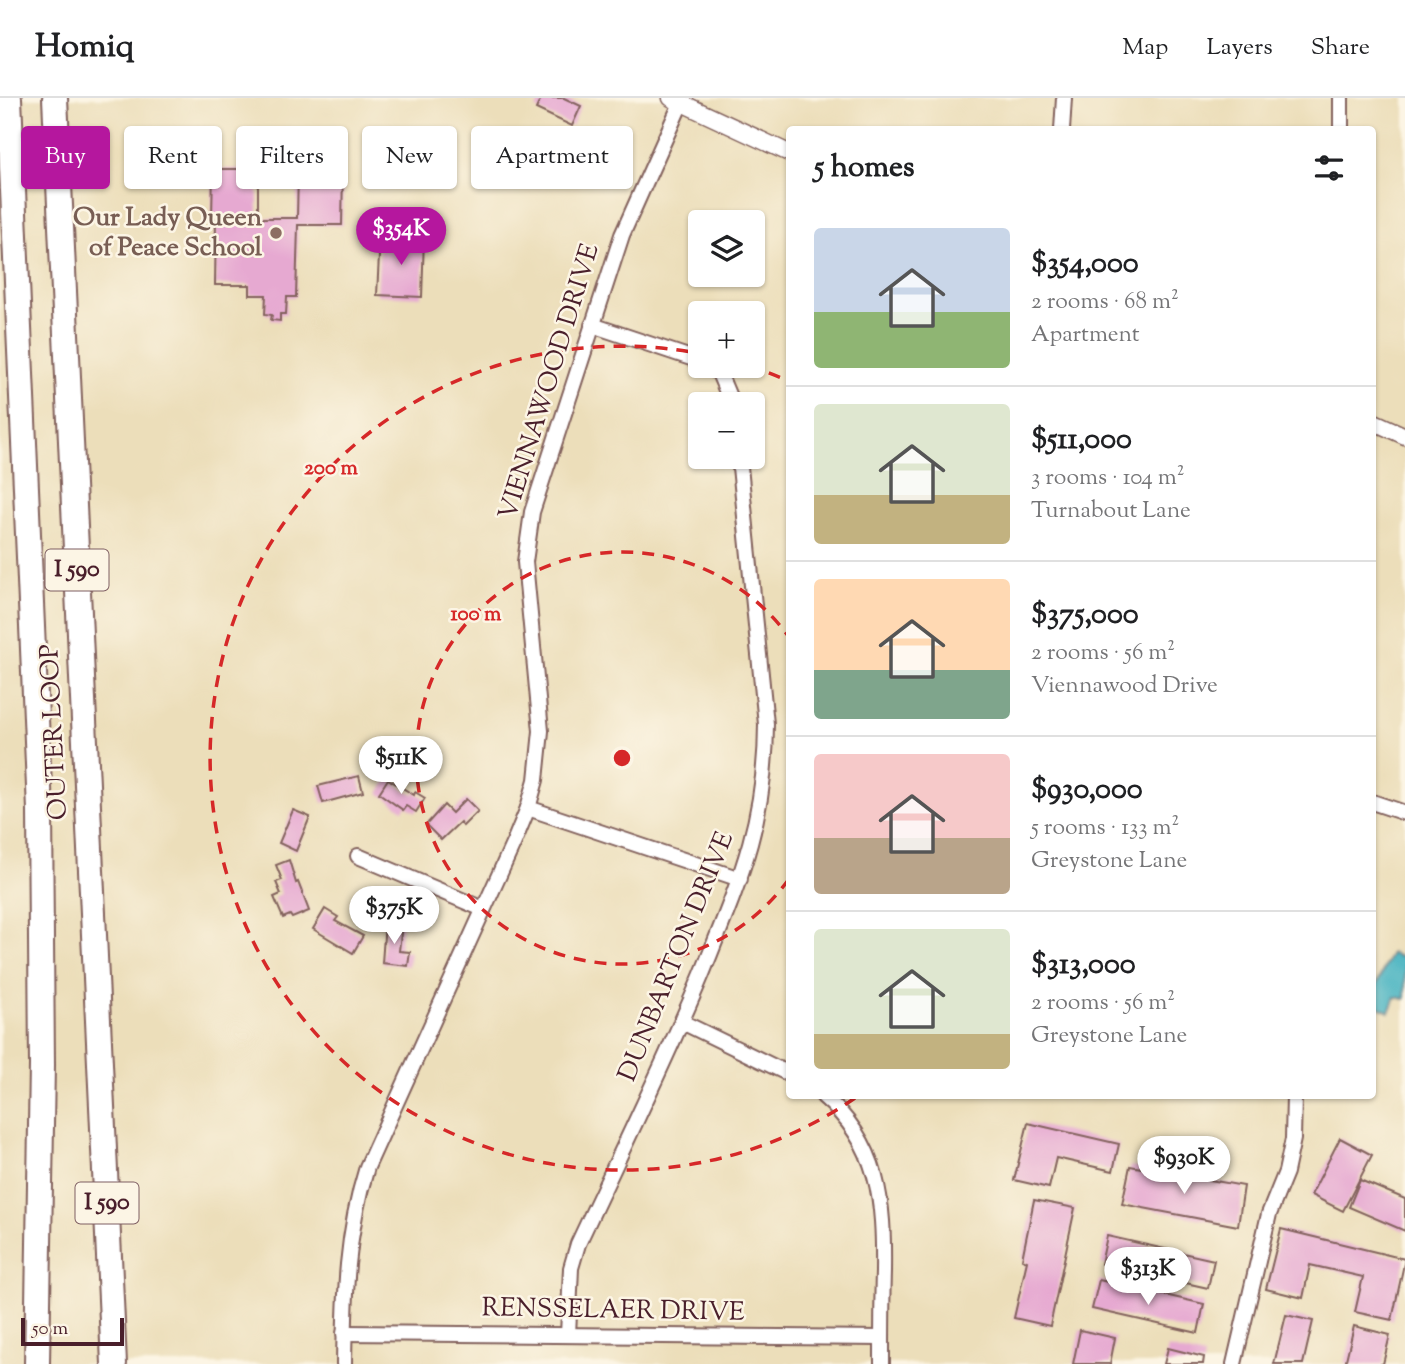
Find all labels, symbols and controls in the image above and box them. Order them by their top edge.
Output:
text: Homiq [35,24,134,72]
text: Map [1122,31,1168,65]
text: Layers [1206,31,1273,65]
text: Share [1311,31,1370,65]
chip: Buy [21,126,110,189]
chip: Rent [124,126,222,189]
chip: Filters [236,126,348,189]
chip: New [362,126,457,189]
chip: Apartment [471,126,633,189]
text: 5 homes [814,147,915,190]
icon: filters [1310,149,1348,187]
place label: Our Lady Queen of Peace School [73,200,263,267]
pin: $354K [352,208,450,267]
map controls [688,210,765,469]
button: layers [688,210,765,287]
text: $354K [372,213,430,246]
marker: Our Lady Queen of Peace School [268,225,284,241]
street label: VIENNAWOOD DRIVE [490,239,610,525]
text: $354,000 [1031,243,1139,286]
icon: home [870,256,954,340]
text: 2 rooms · 68 m² [1031,286,1179,319]
button: + [688,301,765,378]
text: Apartment [1031,319,1140,352]
button: − [688,392,765,469]
text: $511,000 [1031,419,1132,462]
icon: home [870,432,954,516]
text: 200 m [304,454,359,484]
text: 3 rooms · 104 m² [1031,462,1185,495]
text: Turnabout Lane [1031,495,1191,528]
road number: I 590 [46,550,108,590]
text: $375,000 [1031,594,1139,637]
text: 100 m [451,600,502,630]
icon: home [870,607,954,691]
text: 2 rooms · 56 m² [1031,637,1175,670]
street label: OUTER LOOP [32,643,78,821]
text: Viennawood Drive [1031,670,1218,703]
pin: $511K [352,736,450,796]
text: $511K [375,742,427,775]
centre of rings [610,746,634,770]
text: $930,000 [1031,769,1143,812]
icon: home [870,782,954,866]
text: 5 rooms · 133 m² [1031,812,1179,845]
street label: DUNBARTON DRIVE [610,826,744,1087]
text: Greystone Lane [1031,845,1187,878]
pin: $375K [345,886,443,946]
text: $375K [365,892,423,925]
text: $313,000 [1031,944,1136,987]
icon: home [870,957,954,1041]
text: 2 rooms · 56 m² [1031,987,1175,1020]
text: Greystone Lane [1031,1020,1187,1053]
pin: $930K [1135,1136,1233,1196]
text: $930K [1153,1142,1215,1175]
road number: I 590 [76,1182,138,1224]
pin: $313K [1099,1248,1197,1307]
text: $313K [1120,1253,1176,1286]
street label: RENSSELAER DRIVE [481,1290,745,1332]
scale bar [21,1315,124,1347]
text: 50 m [32,1316,68,1343]

